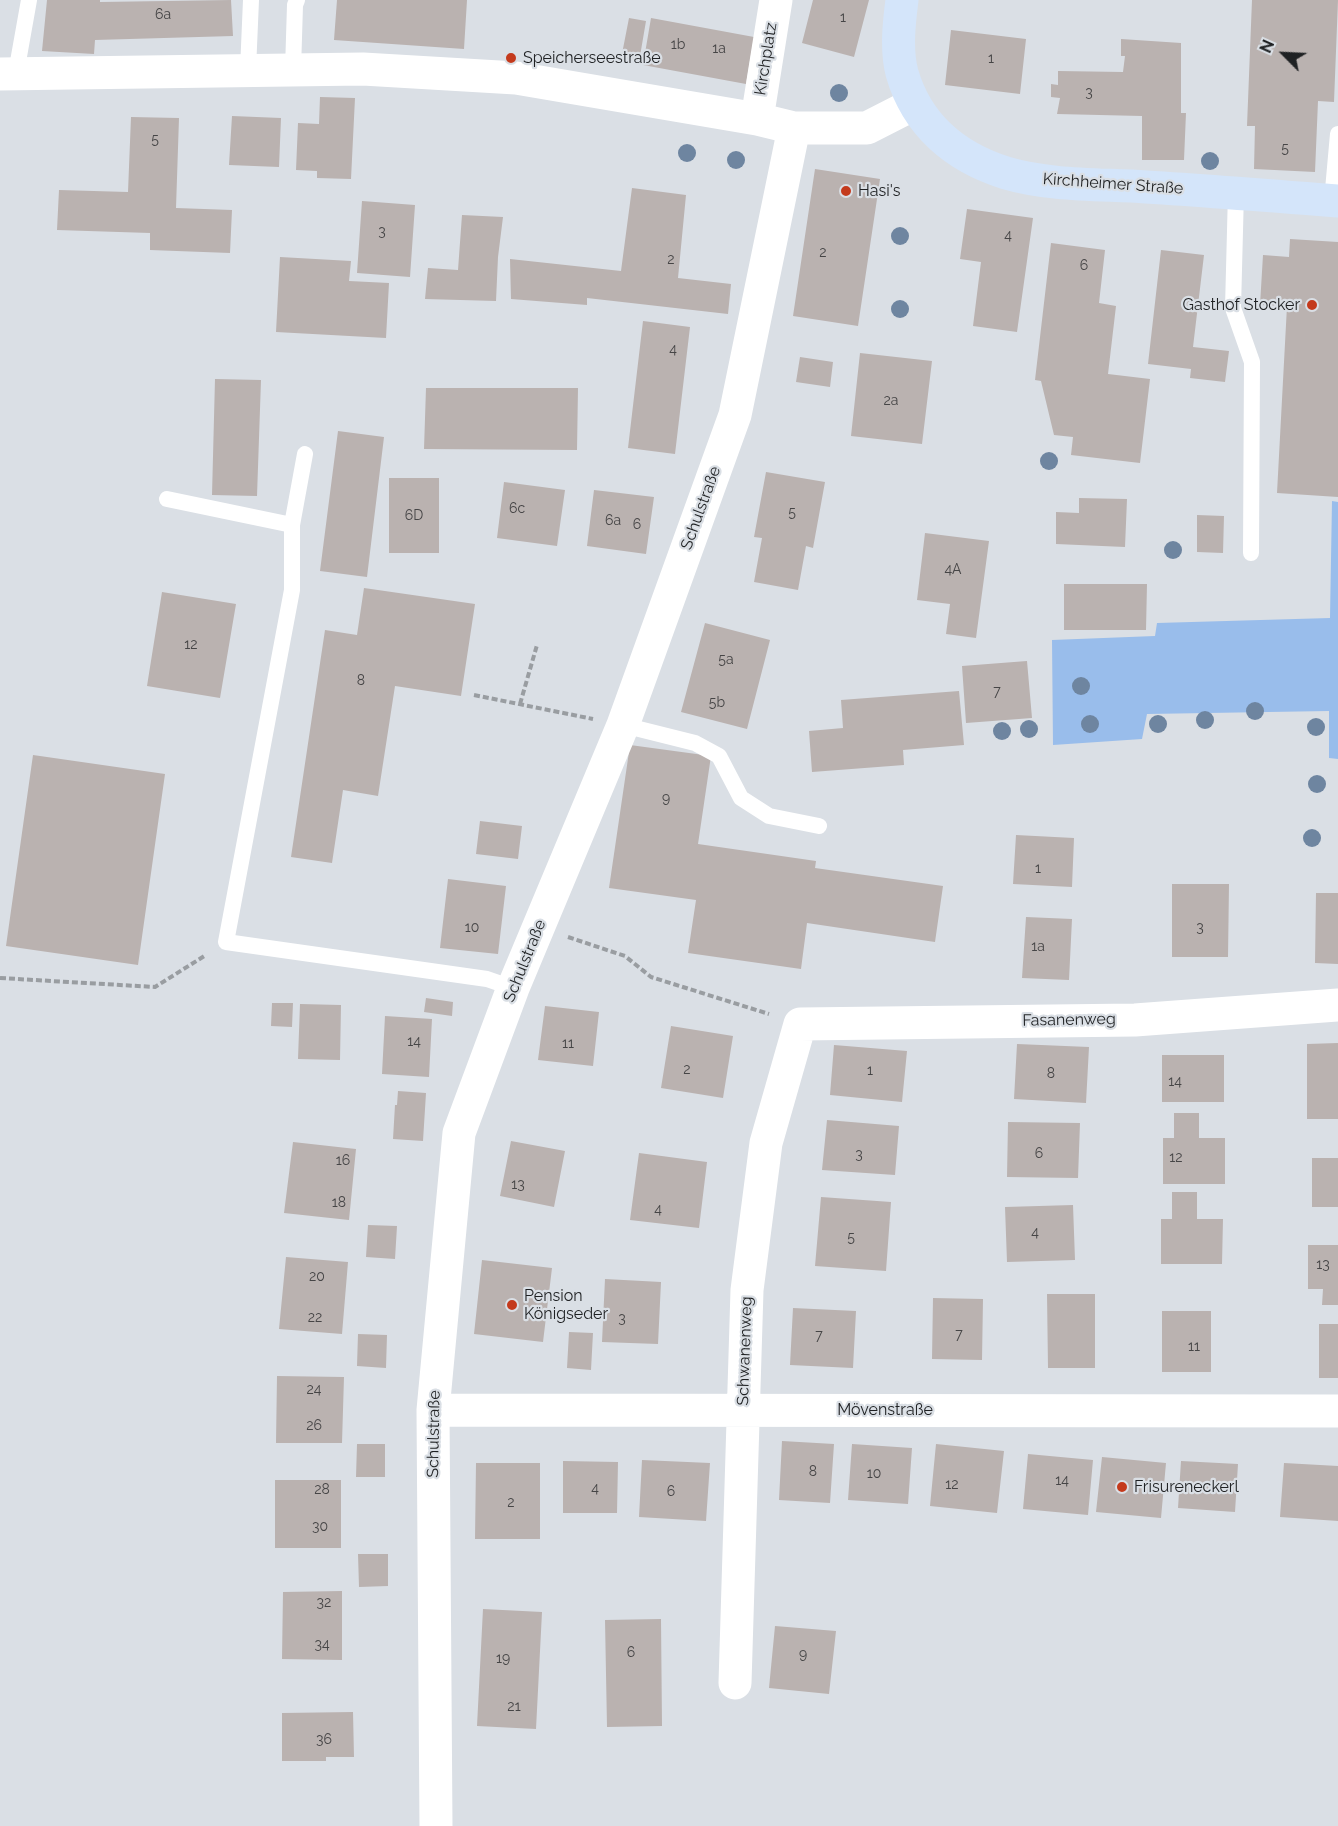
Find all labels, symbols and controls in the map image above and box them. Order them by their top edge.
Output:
house number: 6a [155,7,171,23]
house number: 1 [840,10,846,26]
street label: Kirchplatz [751,21,781,97]
north arrow [1254,24,1314,84]
house number: 1b [671,37,685,53]
text: N [1256,37,1278,56]
house number: 1a [712,41,726,57]
place label: Speicherseestraße [523,48,661,68]
marker: Speicherseestraße [504,51,518,65]
house number: 1 [988,51,994,67]
house number: 3 [1085,85,1093,101]
house number: 5 [151,132,159,148]
house number: 5 [1281,141,1289,157]
street label: Kirchheimer Straße [1042,170,1184,198]
place label: Hasi's [858,181,900,201]
marker: Hasi's [839,184,853,198]
house number: 3 [378,224,386,240]
house number: 4 [1004,228,1012,244]
house number: 2 [819,245,827,261]
house number: 2 [667,252,675,268]
house number: 6 [1080,258,1088,274]
place label: Gasthof Stocker [1183,295,1300,315]
marker: Gasthof Stocker [1305,298,1319,312]
house number: 4 [669,342,677,358]
house number: 2a [884,393,898,409]
street label: Schulstraße [677,464,725,552]
house number: 6c [509,501,525,517]
house number: 5 [788,505,796,521]
house number: 6D [405,508,423,524]
house number: 6a [605,513,621,529]
house number: 6 [633,517,641,533]
house number: 4A [944,562,962,578]
house number: 12 [184,637,198,653]
house number: 5a [718,652,734,668]
house number: 8 [357,673,365,689]
house number: 7 [993,684,1001,700]
house number: 5b [709,695,725,711]
house number: 9 [662,791,670,807]
house number: 1 [1035,861,1041,877]
street label: Schulstraße [500,917,550,1005]
house number: 10 [465,920,479,936]
house number: 3 [1196,920,1204,936]
house number: 1a [1031,939,1045,955]
street label: Fasanenweg [1022,1010,1116,1030]
house number: 14 [407,1034,421,1050]
house number: 11 [562,1036,574,1052]
house number: 2 [683,1062,691,1078]
house number: 1 [867,1063,873,1079]
house number: 8 [1047,1066,1055,1082]
house number: 14 [1168,1074,1182,1090]
house number: 6 [1035,1146,1043,1162]
house number: 3 [855,1147,863,1163]
house number: 12 [1169,1150,1183,1166]
house number: 16 [336,1153,350,1169]
house number: 13 [511,1177,525,1193]
house number: 18 [332,1195,346,1211]
house number: 4 [654,1202,662,1218]
house number: 4 [1031,1225,1039,1241]
house number: 5 [847,1230,855,1246]
house number: 13 [1316,1257,1330,1273]
house number: 20 [309,1269,325,1285]
place label: Pension Königseder [524,1286,608,1324]
street label: Schwanenweg [734,1296,756,1406]
marker: Pension Königseder [505,1298,519,1312]
house number: 22 [308,1310,322,1326]
house number: 3 [618,1311,626,1327]
house number: 7 [955,1327,963,1343]
house number: 7 [815,1328,823,1344]
house number: 11 [1188,1339,1200,1355]
house number: 24 [307,1382,321,1398]
street label: Schulstraße [424,1390,444,1478]
street label: Mövenstraße [837,1400,933,1420]
house number: 26 [306,1418,322,1434]
house number: 8 [809,1464,817,1480]
house number: 10 [867,1466,881,1482]
house number: 14 [1055,1473,1069,1489]
house number: 12 [945,1477,959,1493]
place label: Frisureneckerl [1134,1477,1239,1497]
marker: Frisureneckerl [1115,1480,1129,1494]
house number: 4 [591,1481,599,1497]
house number: 28 [314,1482,330,1498]
house number: 6 [667,1484,675,1500]
house number: 2 [507,1495,515,1511]
house number: 30 [312,1519,328,1535]
house number: 32 [317,1595,331,1611]
house number: 34 [314,1637,330,1653]
house number: 6 [627,1645,635,1661]
house number: 9 [799,1647,807,1663]
house number: 19 [496,1651,510,1667]
house number: 21 [507,1699,521,1715]
house number: 36 [316,1732,332,1748]

